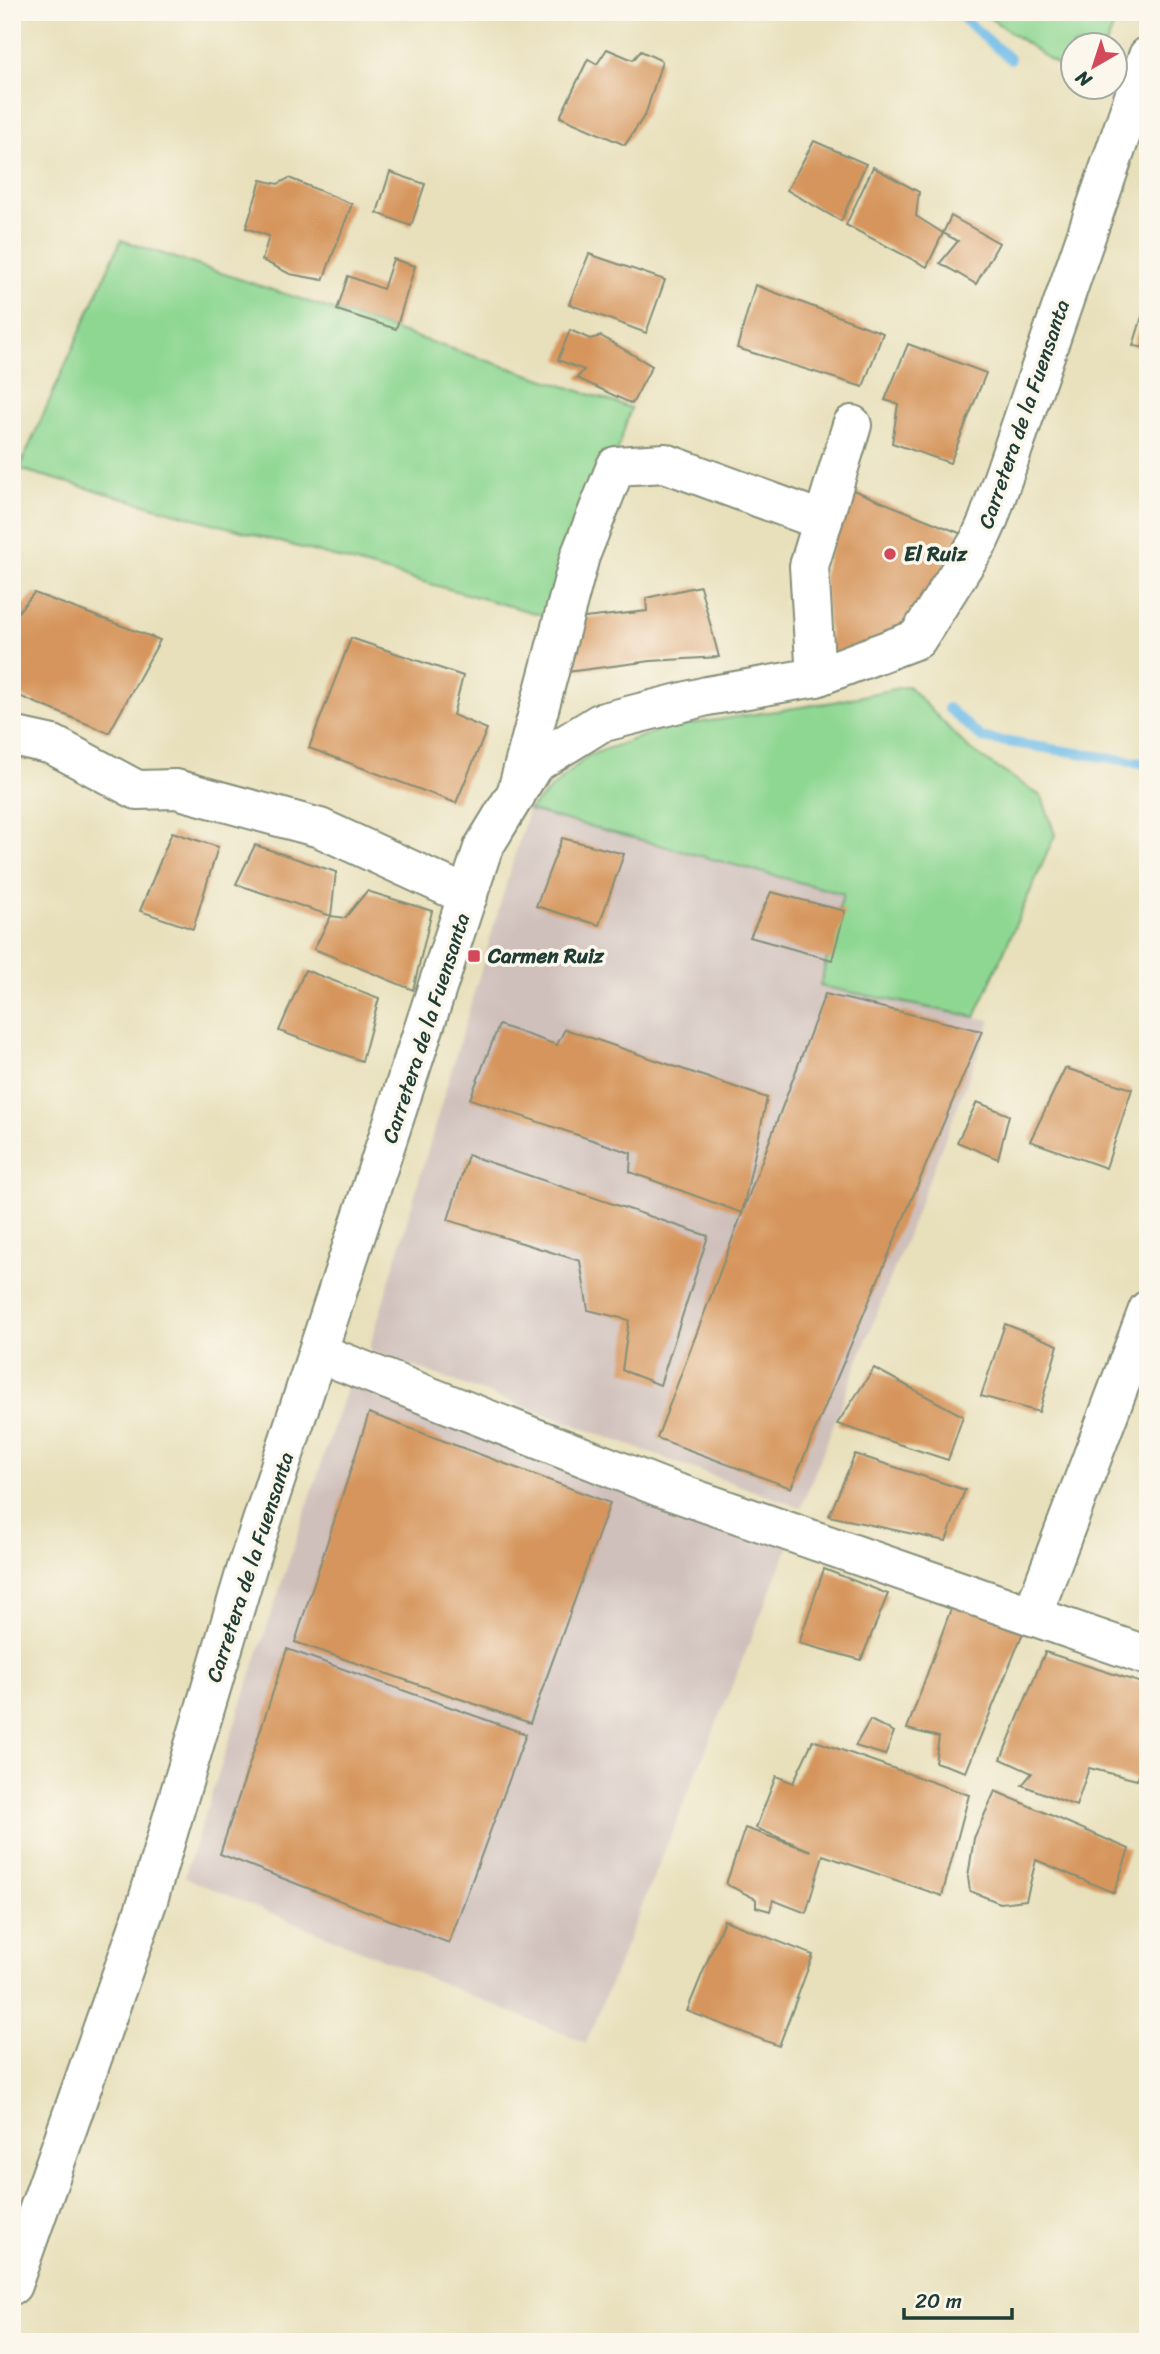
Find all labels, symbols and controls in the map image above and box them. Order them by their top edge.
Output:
north arrow [1058,32,1128,102]
text: N [1067,61,1100,96]
street label: Carretera de la Fuensanta [967,294,1081,534]
place label: El Ruiz [904,535,968,573]
marker: El Ruiz [882,546,898,562]
street label: Carretera de la Fuensanta [371,907,481,1148]
place label: Carmen Ruiz [487,937,605,975]
marker: Carmen Ruiz [466,948,482,964]
street label: Carretera de la Fuensanta [195,1446,305,1687]
scale bar [904,2277,1013,2321]
text: 20 m [915,2282,962,2320]

